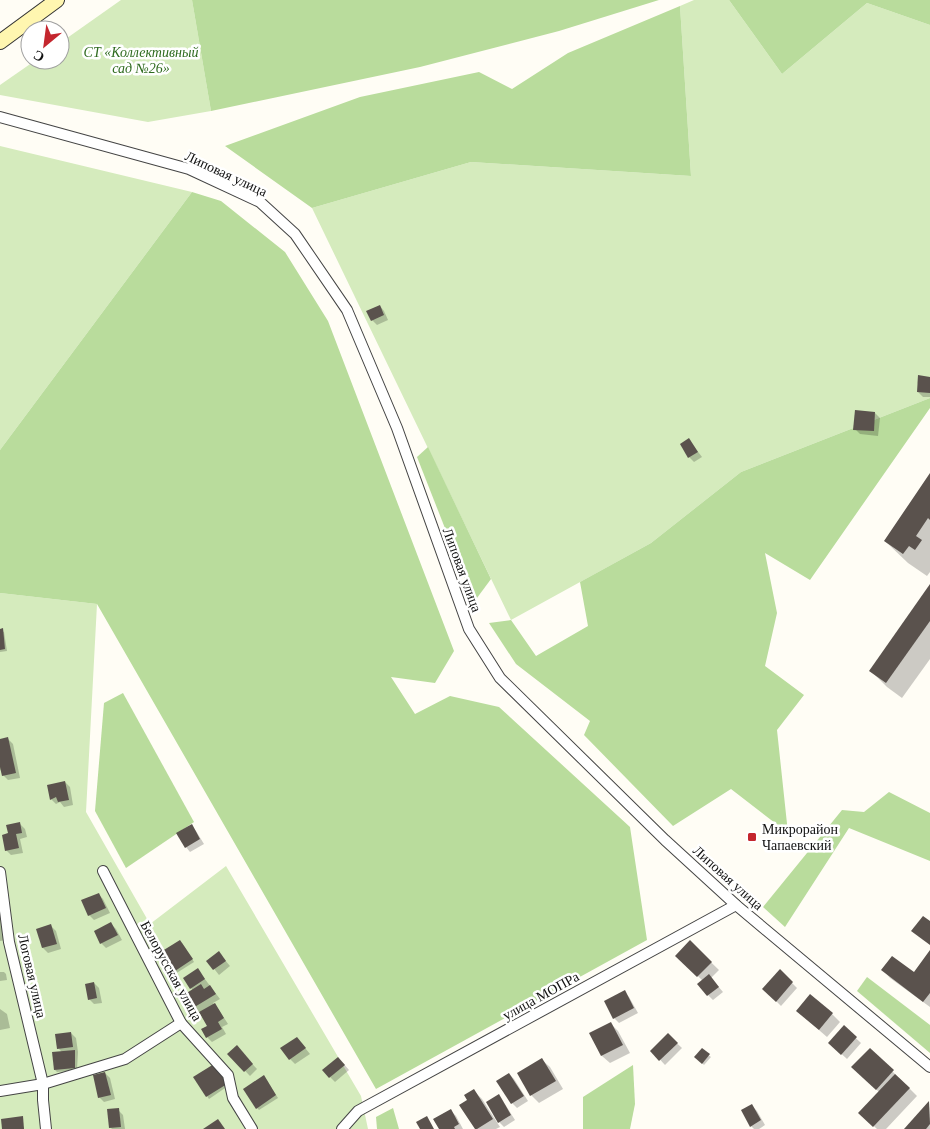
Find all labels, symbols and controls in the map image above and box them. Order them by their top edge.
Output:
north arrow [20,20,70,70]
park label: СТ «Коллективный сад №26» [84,45,198,76]
text: С [31,47,47,65]
street label: Липовая улица [183,148,270,200]
street label: Липовая улица [440,526,484,615]
place label: Микрорайон Чапаевский [762,822,838,853]
marker: Микрорайон Чапаевский [746,831,758,843]
street label: Липовая улица [690,843,767,914]
street label: Белорусская улица [137,918,205,1024]
street label: Логовая улица [15,933,49,1020]
street label: улица МОПРа [500,969,582,1023]

